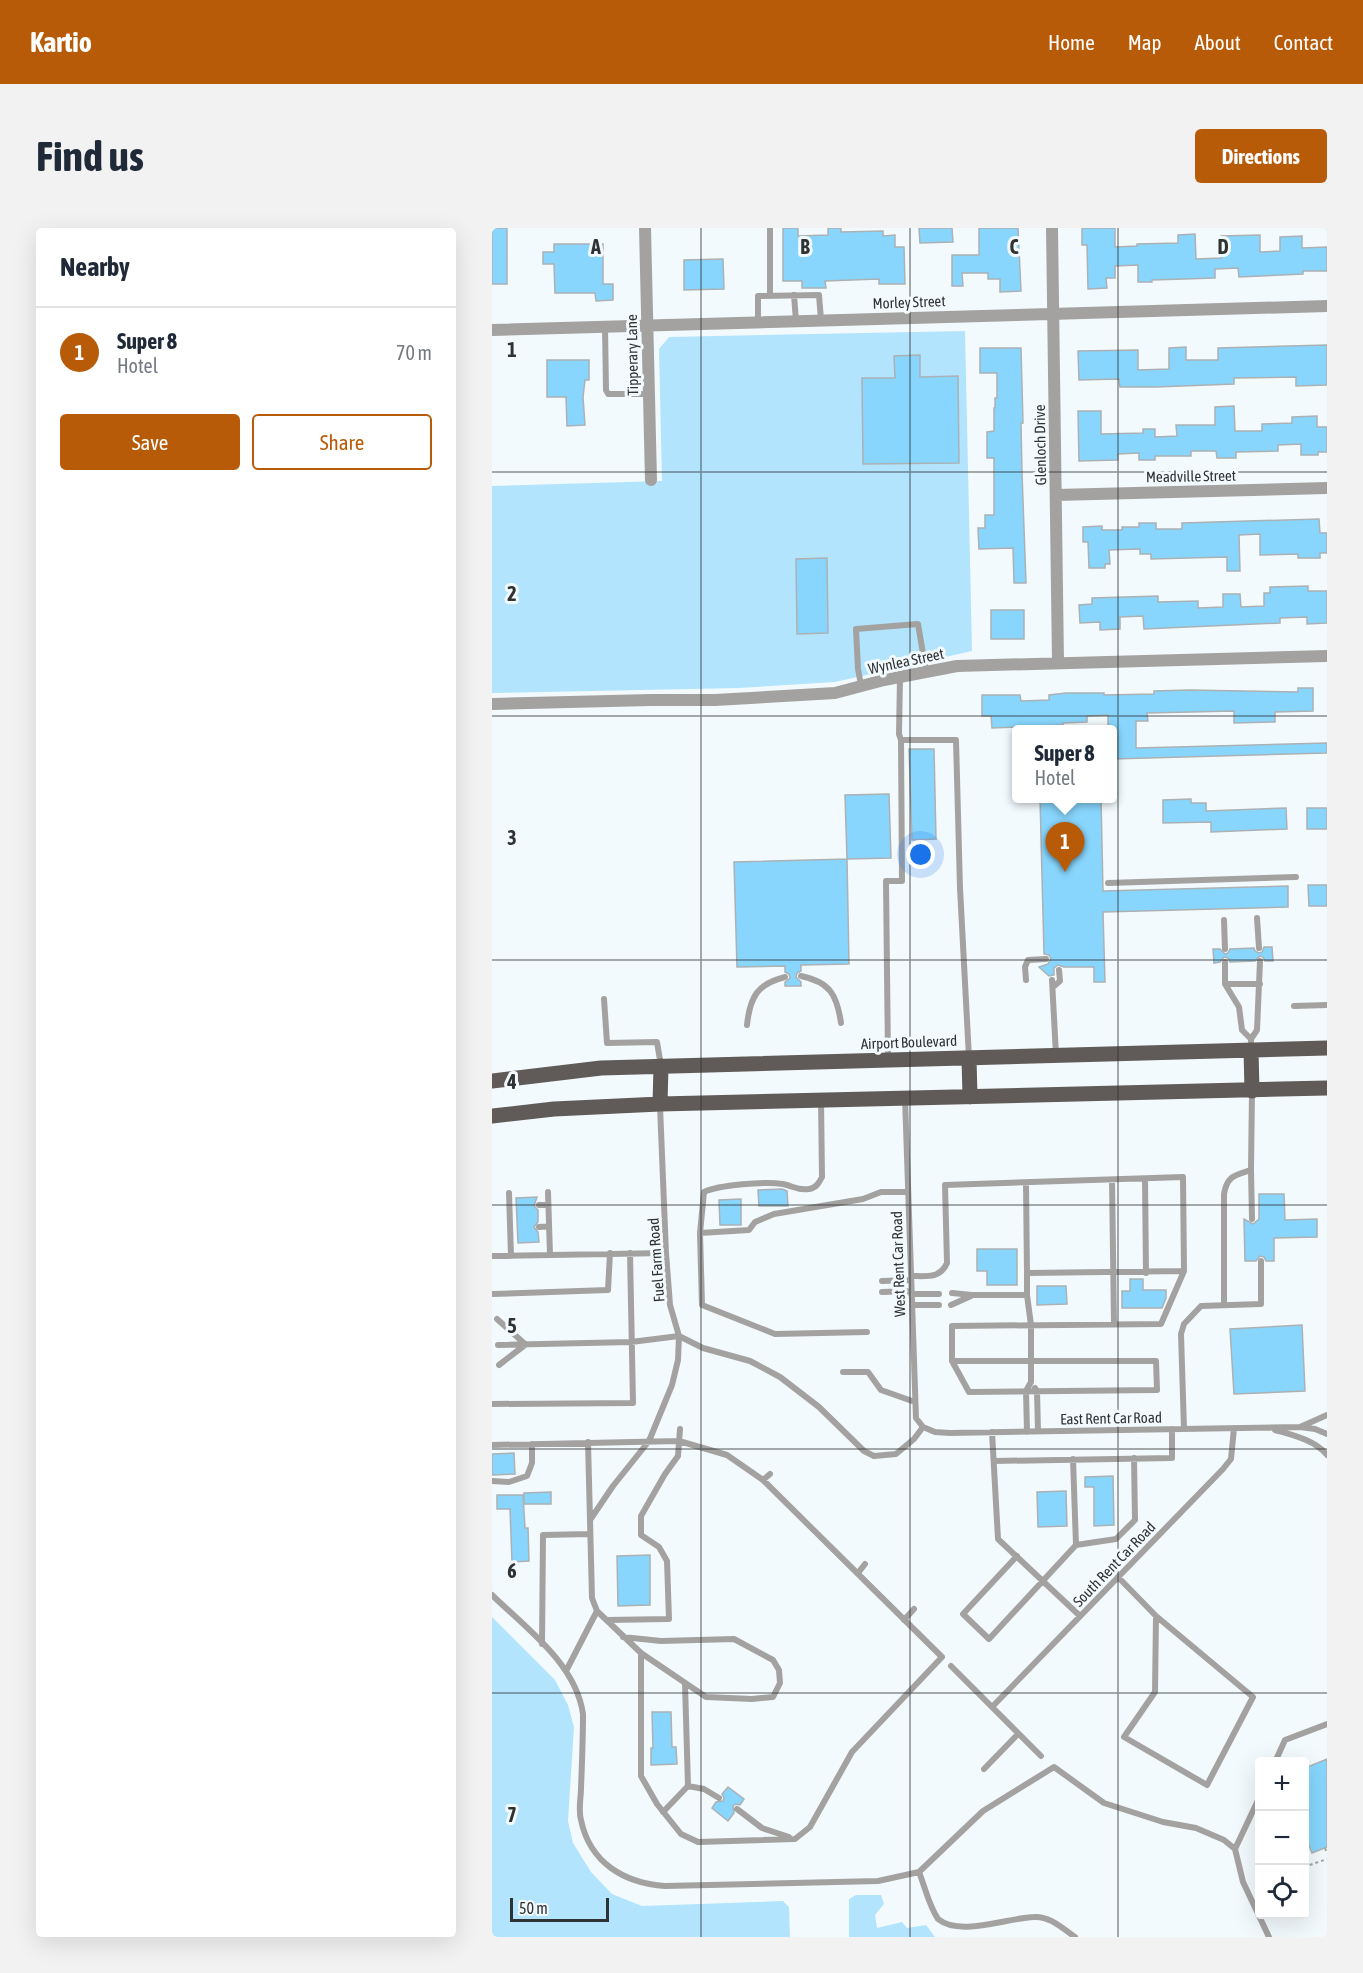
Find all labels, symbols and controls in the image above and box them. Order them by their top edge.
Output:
text: Kartio [30,26,92,58]
text: Home [1048,30,1095,54]
text: Map [1128,30,1162,54]
text: About [1195,30,1241,54]
text: Contact [1274,30,1333,54]
button: Directions [1195,129,1327,183]
text: Find us [36,132,144,180]
text: A [590,235,601,258]
text: B [800,235,810,258]
text: C [1010,235,1019,258]
text: D [1217,235,1229,258]
text: Nearby [60,252,130,282]
street label: Morley Street [872,292,946,312]
street label: Tipperary Lane [623,314,641,396]
text: Super 8 [117,328,177,354]
text: 1 [507,338,517,361]
text: 1 [75,341,84,364]
text: 70 m [396,341,432,364]
text: Hotel [117,354,158,377]
street label: Glenloch Drive [1031,404,1049,486]
button: Save [60,414,240,470]
button: Share [252,414,432,470]
street label: Meadville Street [1146,467,1236,485]
text: 2 [507,582,517,605]
street label: Wynlea Street [867,645,945,677]
popup [1012,725,1117,803]
text: Super 8 [1034,740,1095,766]
text: Hotel [1034,766,1075,789]
pin: 1 [1046,822,1084,872]
text: 3 [507,826,517,849]
your location [906,840,935,869]
street label: Airport Boulevard [860,1032,958,1052]
text: 4 [506,1070,517,1093]
street label: West Rent Car Road [888,1211,908,1317]
street label: Fuel Farm Road [645,1217,667,1303]
text: 5 [507,1314,517,1337]
street label: East Rent Car Road [1060,1409,1162,1427]
street label: South Rent Car Road [1069,1518,1159,1610]
text: 6 [507,1559,517,1582]
map controls [1255,1757,1309,1919]
button: + [1255,1757,1309,1811]
text: 7 [507,1803,517,1826]
button: − [1255,1811,1309,1865]
button: locate [1255,1865,1309,1919]
scale bar [510,1895,609,1922]
text: 50 m [519,1899,548,1917]

